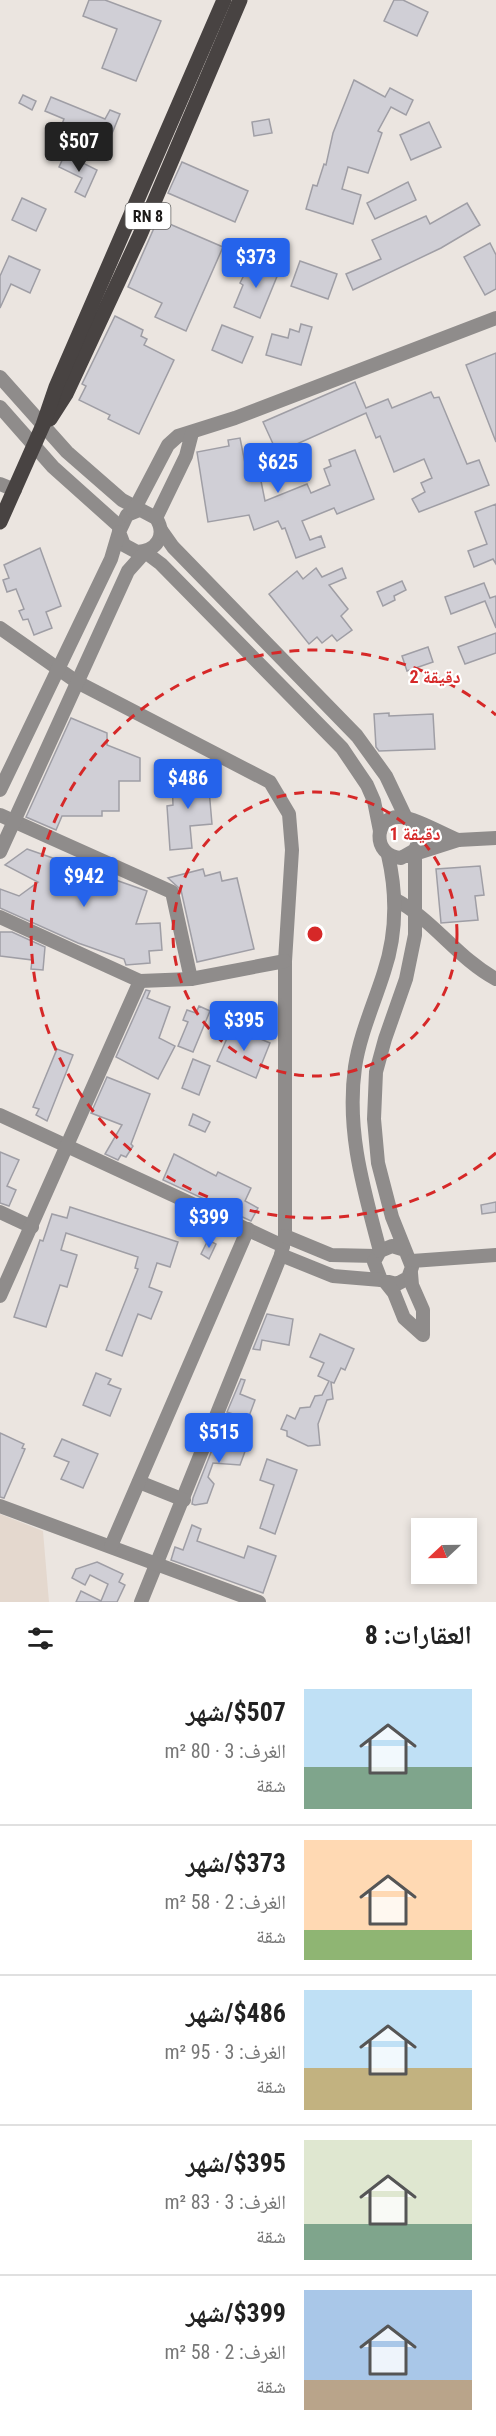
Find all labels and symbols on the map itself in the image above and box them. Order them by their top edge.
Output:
pin: $507 [43,122,115,173]
road number: RN 8 [126,203,170,229]
pin: $373 [220,238,292,289]
pin: $625 [242,443,314,494]
text: 2 دقيقة [409,666,461,687]
pin: $486 [152,759,224,810]
text: 1 دقيقة [389,823,441,844]
pin: $942 [48,857,120,908]
centre of rings [305,924,325,944]
pin: $395 [208,1001,280,1052]
pin: $399 [173,1198,245,1249]
pin: $515 [183,1413,255,1464]
north arrow [411,1518,477,1584]

